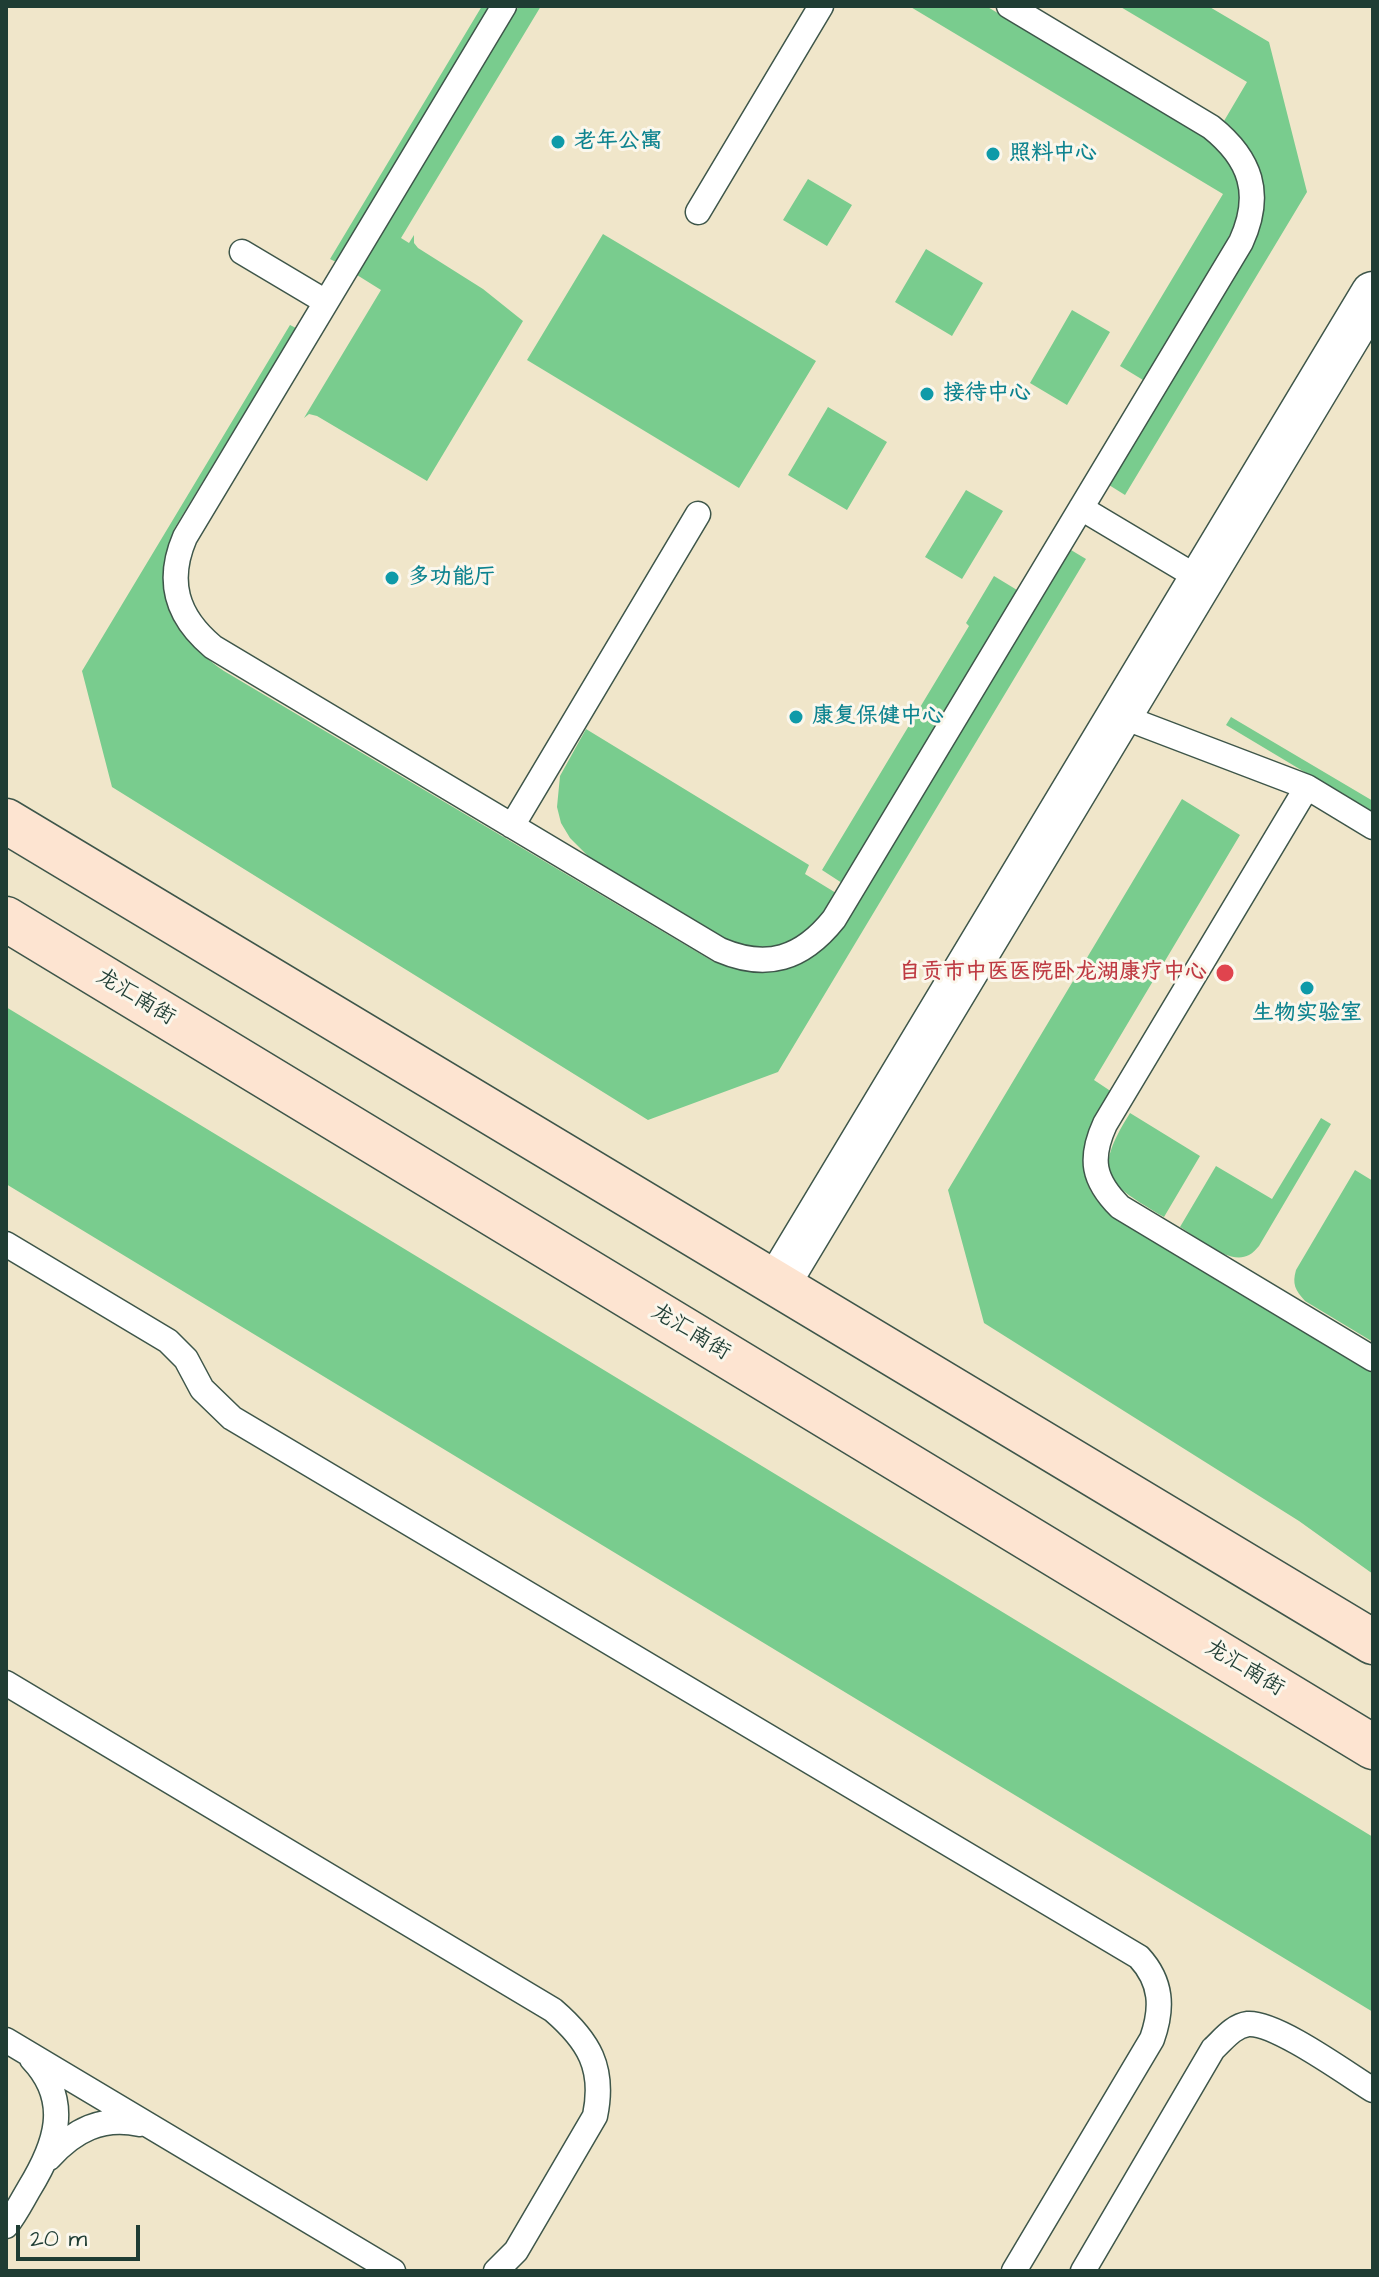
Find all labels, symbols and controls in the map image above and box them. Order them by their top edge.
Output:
place label: 老年公寓 [574,129,662,155]
marker: 老年公寓 [549,133,567,151]
place label: 照料中心 [1009,141,1097,167]
marker: 照料中心 [984,145,1002,163]
place label: 接待中心 [943,381,1031,407]
marker: 接待中心 [918,385,936,403]
place label: 多功能厅 [408,565,496,591]
marker: 多功能厅 [383,569,401,587]
place label: 康复保健中心 [812,704,944,730]
marker: 康复保健中心 [787,708,805,726]
place label: 自贡市中医医院卧龙湖康疗中心 [899,960,1207,986]
marker: 自贡市中医医院卧龙湖康疗中心 [1214,962,1236,984]
street label: 龙汇南街 [90,964,180,1032]
marker: 生物实验室 [1298,979,1316,997]
place label: 生物实验室 [1252,1001,1362,1027]
street label: 龙汇南街 [645,1299,735,1367]
street label: 龙汇南街 [1199,1635,1289,1703]
scale bar [20,2209,144,2259]
text: 20 m [30,2222,87,2256]

